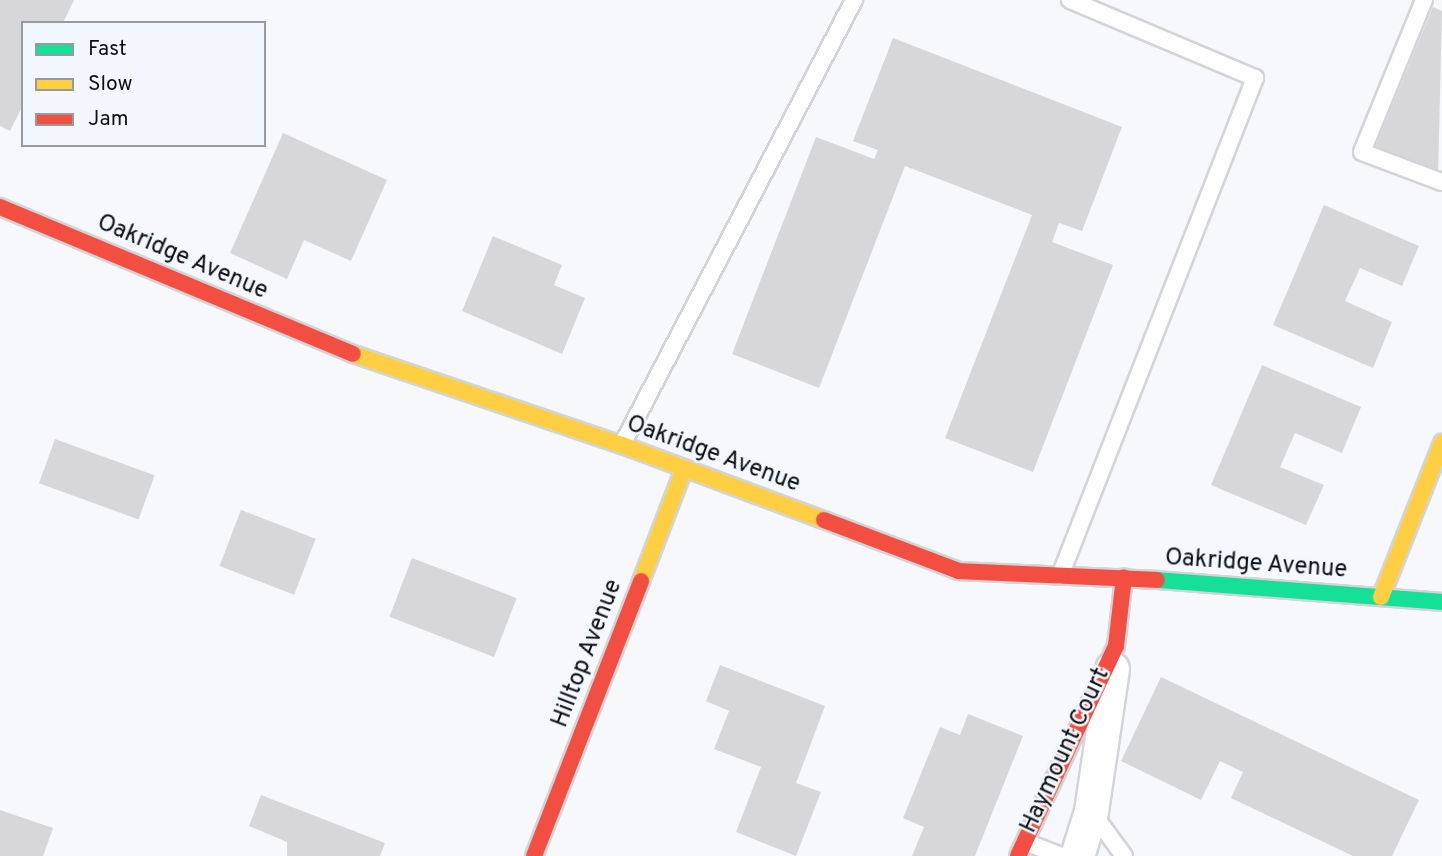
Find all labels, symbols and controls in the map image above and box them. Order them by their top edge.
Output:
legend [21,21,266,147]
text: Fast [88,36,127,63]
text: Slow [88,71,133,98]
text: Jam [88,106,129,133]
street label: Oakridge Avenue [92,209,272,307]
street label: Oakridge Avenue [622,410,804,500]
street label: Oakridge Avenue [1163,544,1349,586]
street label: Hilltop Avenue [546,576,630,732]
street label: Haymount Court [1015,664,1117,838]

